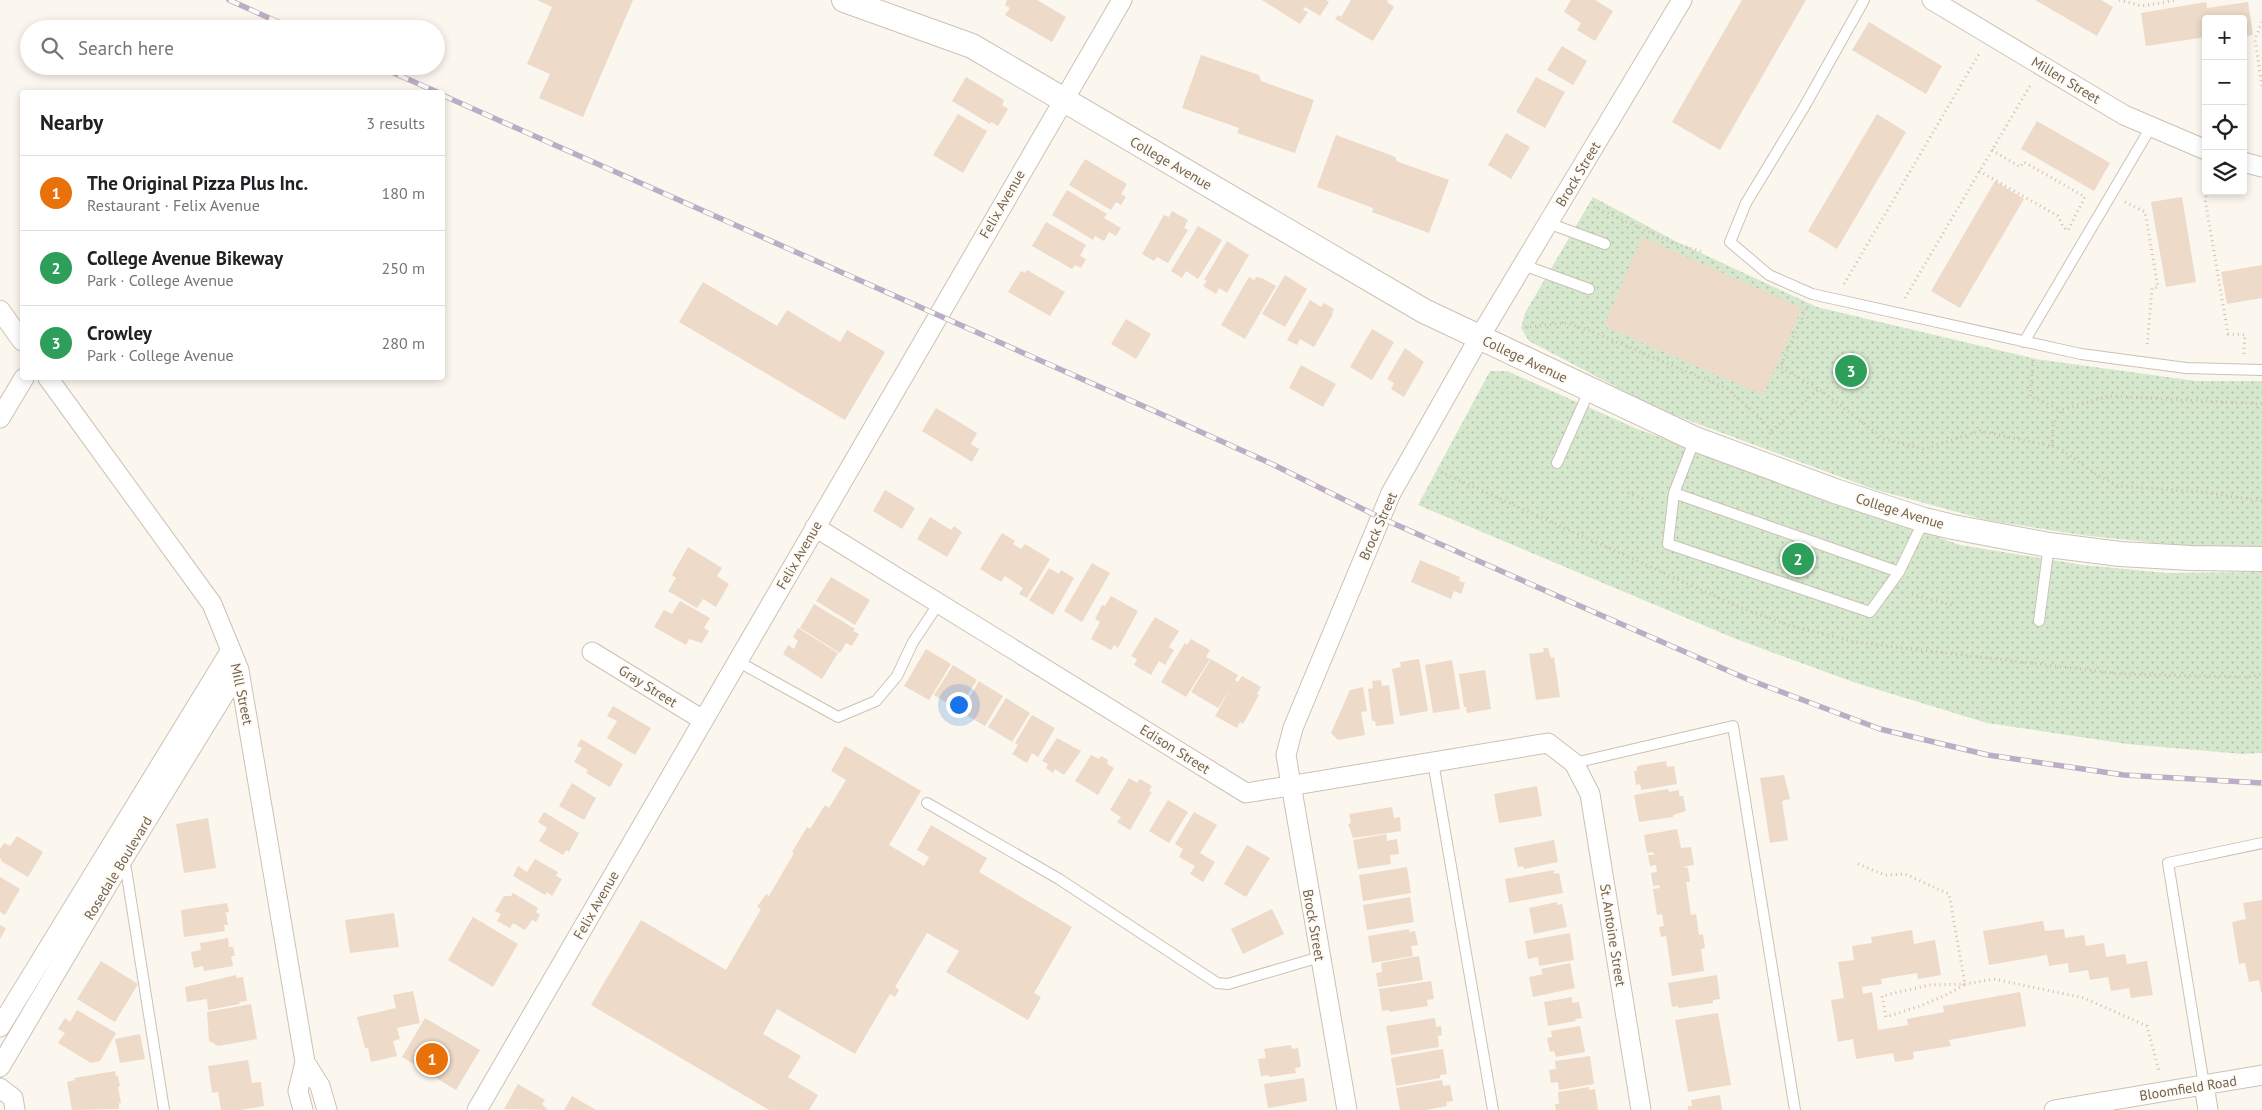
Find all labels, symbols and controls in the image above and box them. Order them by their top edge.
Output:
map controls [2202,15,2247,195]
button: + [2202,15,2247,60]
search box [20,20,445,75]
icon: search [38,34,66,62]
text: Search here [78,36,174,60]
street label: Millen Street [2028,52,2104,108]
button: − [2202,60,2247,105]
button: locate [2202,105,2247,150]
text: Nearby [40,109,103,136]
text: 3 results [366,113,425,133]
street label: College Avenue [1127,132,1215,194]
street label: Brock Street [1552,138,1605,210]
button: layers [2202,150,2247,195]
street label: Felix Avenue [975,167,1029,241]
text: The Original Pizza Plus Inc. [87,171,308,195]
text: 1 [51,183,61,203]
text: 180 m [382,183,425,203]
text: Restaurant · Felix Avenue [87,195,260,215]
text: College Avenue Bikeway [87,246,283,270]
text: 2 [51,258,61,278]
text: 250 m [382,258,425,278]
text: Park · College Avenue [87,270,234,290]
text: Crowley [87,321,152,345]
street label: College Avenue [1480,331,1570,387]
text: 3 [51,333,61,353]
text: 280 m [382,333,425,353]
text: Park · College Avenue [87,345,234,365]
pin: 3 [1835,352,1867,390]
street label: Brock Street [1355,489,1401,563]
street label: College Avenue [1853,489,1947,533]
street label: Felix Avenue [772,518,826,592]
pin: 2 [1782,540,1814,578]
street label: Gray Street [615,661,681,711]
street label: Mill Street [227,662,257,727]
your location [946,692,972,718]
street label: Edison Street [1137,720,1214,778]
street label: Rosedale Boulevard [80,813,156,923]
street label: Felix Avenue [569,868,623,942]
street label: St. Antoine Street [1596,882,1630,988]
street label: Brock Street [1299,888,1329,963]
pin: 1 [416,1040,448,1078]
street label: Bloomfield Road [2138,1071,2238,1105]

